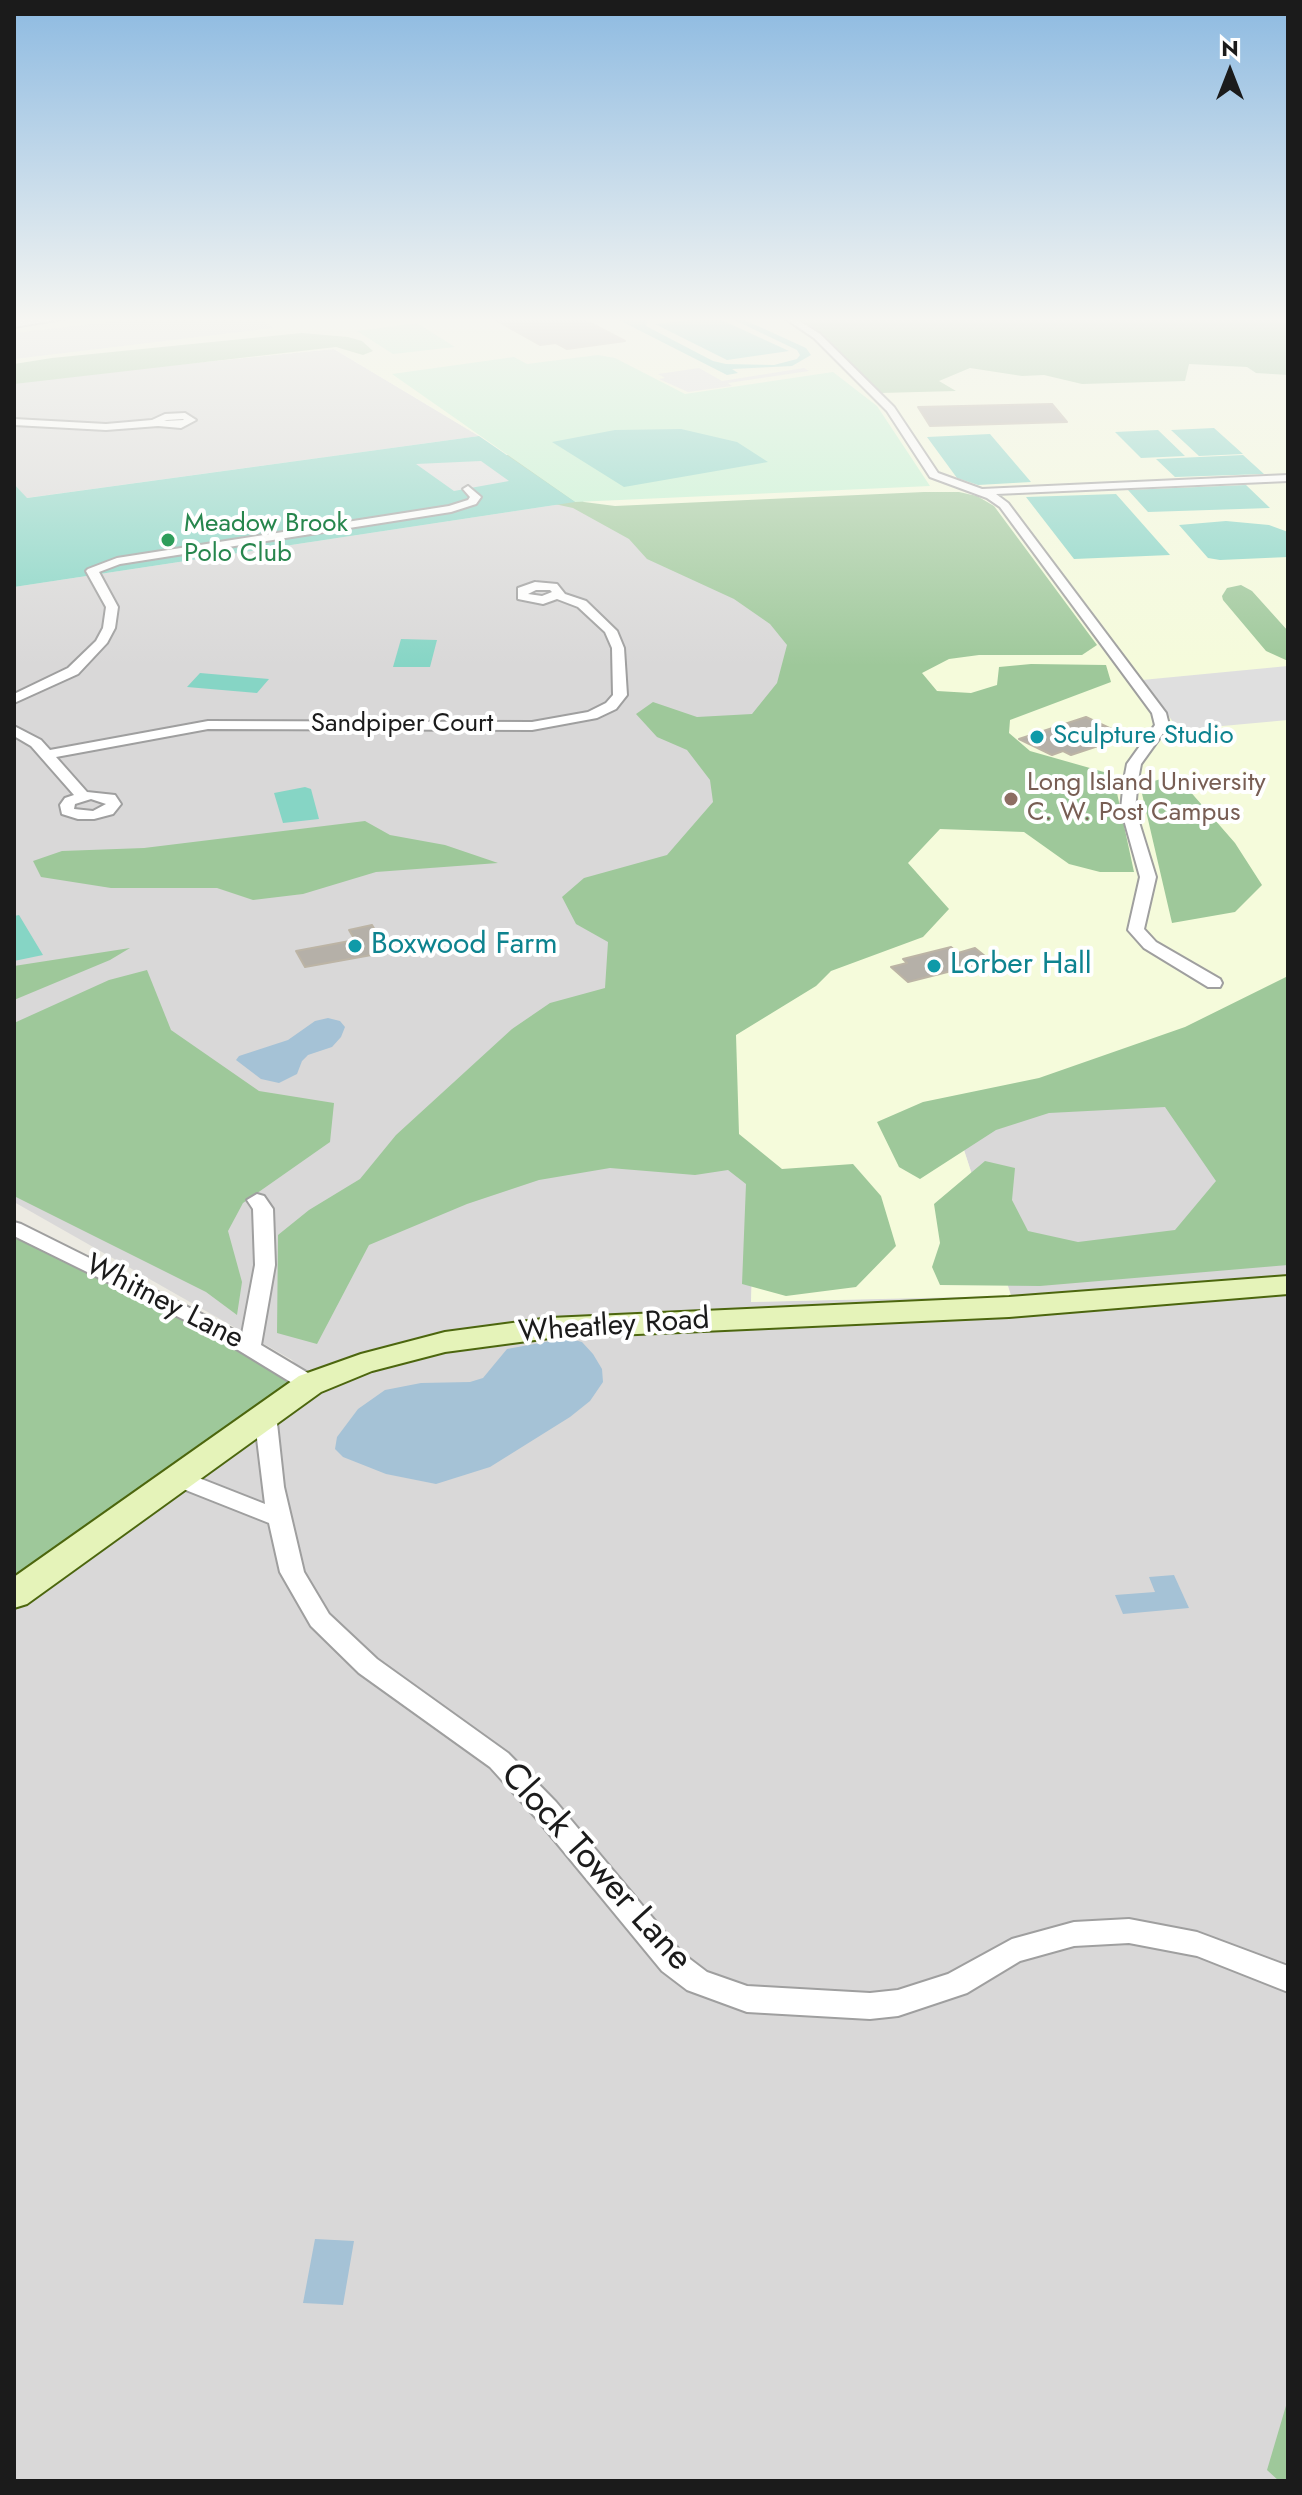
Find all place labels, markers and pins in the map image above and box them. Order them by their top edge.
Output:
place label: Meadow Brook Polo Club [184,509,348,570]
marker: Meadow Brook Polo Club [159,531,177,549]
place label: Sculpture Studio [1053,721,1234,753]
marker: Sculpture Studio [1028,728,1046,746]
place label: Long Island University C. W. Post Campus [1027,768,1266,830]
marker: Long Island University C. W. Post Campus [1002,790,1020,808]
place label: Boxwood Farm [371,928,558,964]
marker: Boxwood Farm [346,937,364,955]
place label: Lorber Hall [950,948,1092,984]
marker: Lorber Hall [925,957,943,975]

